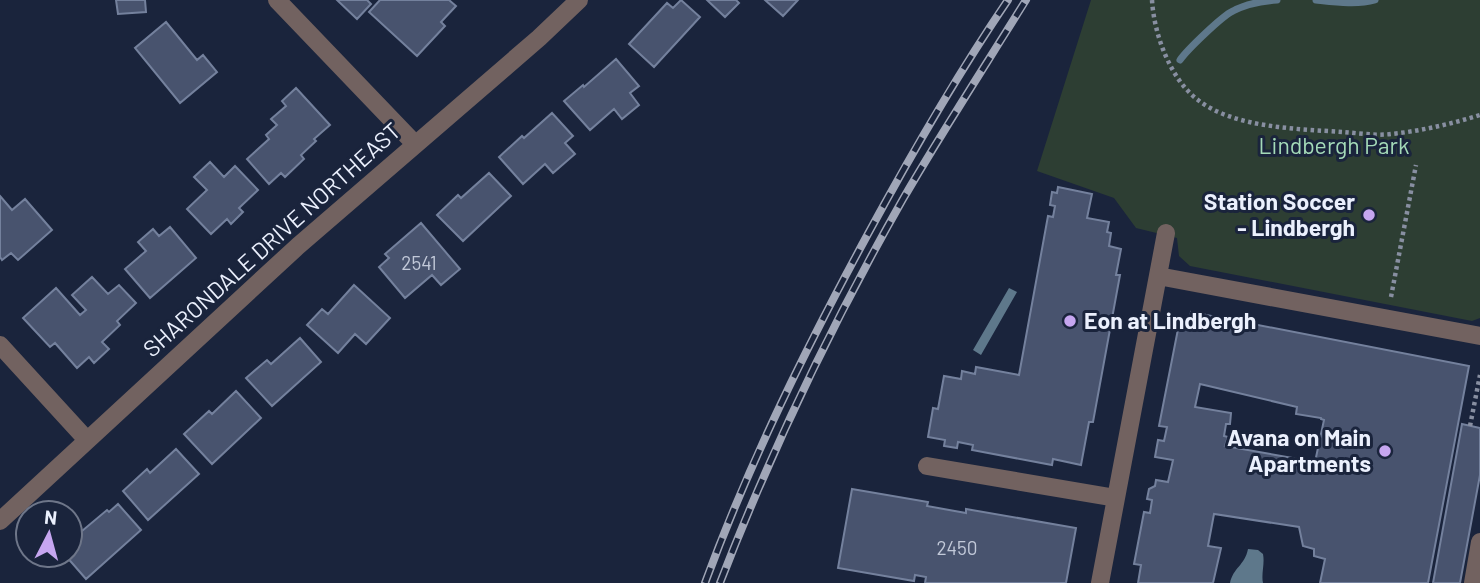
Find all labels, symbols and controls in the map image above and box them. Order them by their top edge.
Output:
street label: SHARONDALE DRIVE NORTHEAST [137,116,406,362]
park label: Lindbergh Park [1259,131,1409,159]
place label: Station Soccer - Lindbergh [1204,187,1355,241]
marker: Station Soccer - Lindbergh [1361,207,1377,223]
house number: 2541 [401,251,437,274]
place label: Eon at Lindbergh [1084,306,1256,334]
marker: Eon at Lindbergh [1062,313,1078,329]
place label: Avana on Main Apartments [1227,423,1371,477]
marker: Avana on Main Apartments [1377,443,1393,459]
north arrow [14,499,84,569]
text: N [43,504,58,529]
house number: 2450 [936,536,978,559]

